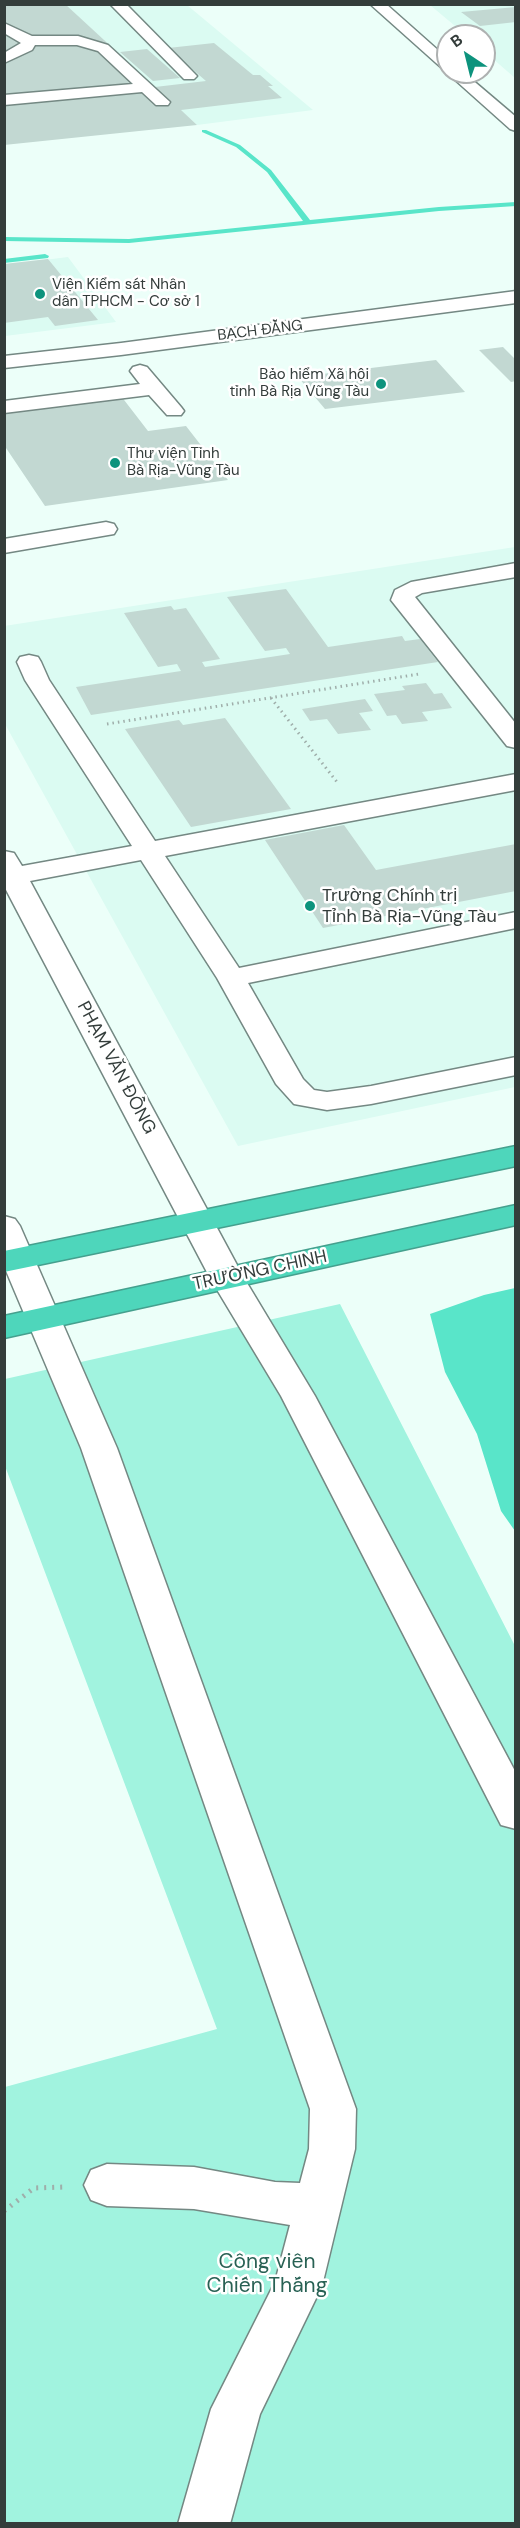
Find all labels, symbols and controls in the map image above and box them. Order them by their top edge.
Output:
north arrow [436,24,496,84]
text: B [446,29,467,52]
place label: Viện Kiểm sát Nhân dân TPHCM - Cơ sở 1 [52,276,200,311]
marker: Viện Kiểm sát Nhân dân TPHCM - Cơ sở 1 [33,287,47,301]
street label: BẠCH ĐẰNG [216,317,304,345]
place label: Bảo hiểm Xã hội tỉnh Bà Rịa Vũng Tàu [229,366,369,401]
marker: Bảo hiểm Xã hội tỉnh Bà Rịa Vũng Tàu [374,377,388,391]
place label: Thư viện Tỉnh Bà Rịa-Vũng Tàu [127,445,240,480]
marker: Thư viện Tỉnh Bà Rịa-Vũng Tàu [108,456,122,470]
place label: Trường Chính trị Tỉnh Bà Rịa-Vũng Tàu [322,885,497,928]
marker: Trường Chính trị Tỉnh Bà Rịa-Vũng Tàu [303,899,317,913]
street label: PHẠM VĂN ĐỒNG [72,998,160,1138]
street label: TRƯỜNG CHINH [191,1246,329,1296]
park label: Công viên Chiến Thắng [207,2249,327,2299]

